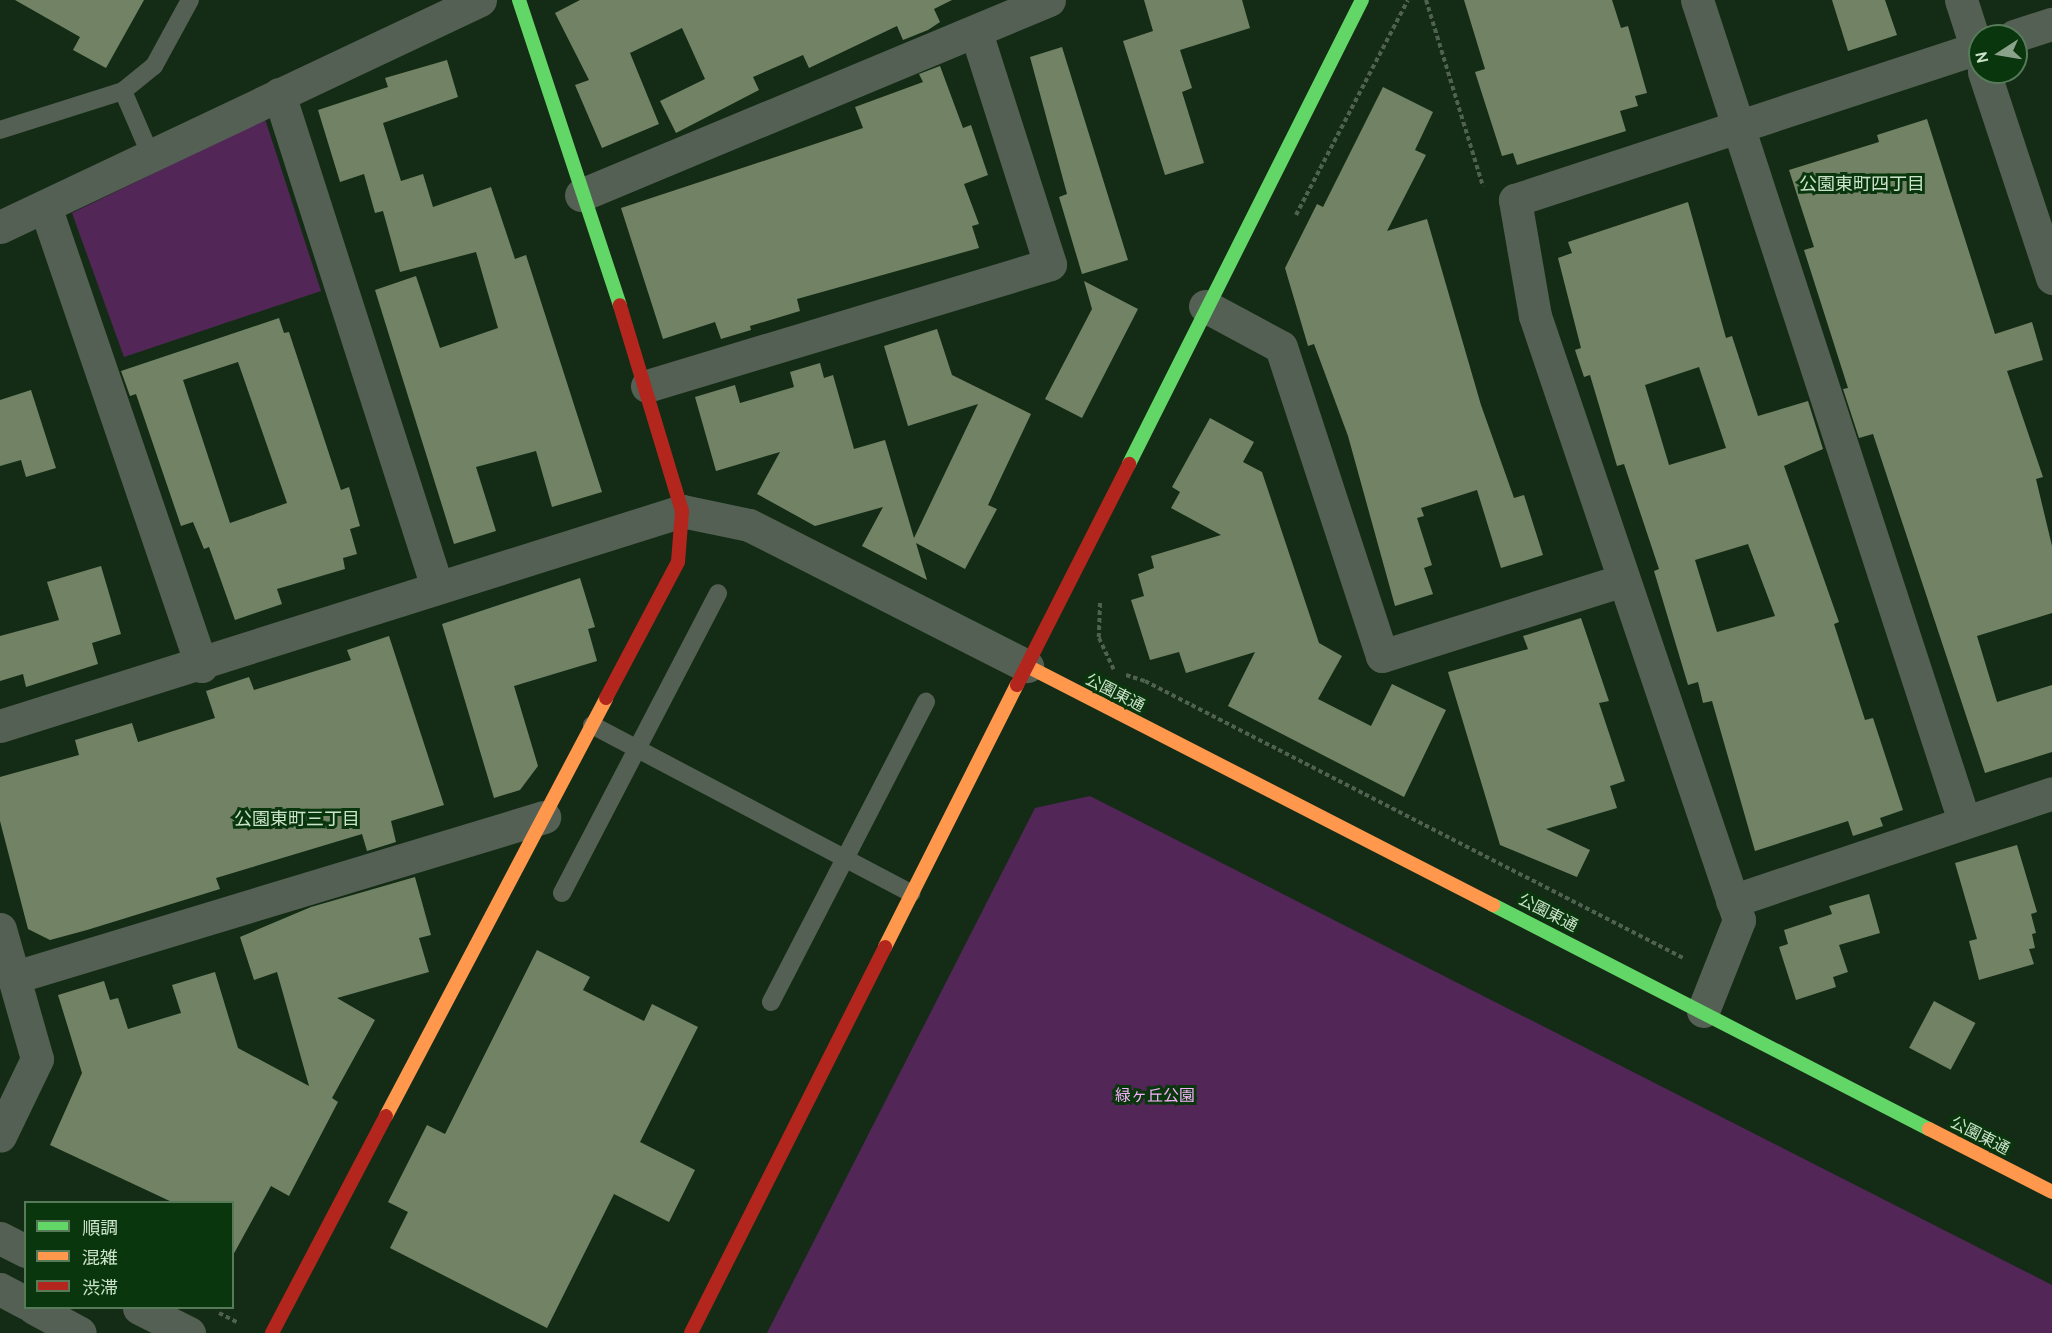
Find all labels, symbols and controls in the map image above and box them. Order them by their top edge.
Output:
north arrow [1968,24,2028,84]
text: N [1971,50,1992,65]
district label: 公園東町四丁目 [1799,173,1925,195]
street label: 公園東通 [1082,670,1148,716]
district label: 公園東町三丁目 [234,808,360,830]
street label: 公園東通 [1515,890,1581,936]
park label: 緑ヶ丘公園 [1115,1086,1195,1106]
street label: 公園東通 [1947,1113,2013,1159]
legend [24,1201,234,1309]
text: 順調 [82,1217,118,1239]
text: 混雑 [82,1247,118,1269]
text: 渋滞 [82,1277,118,1299]

